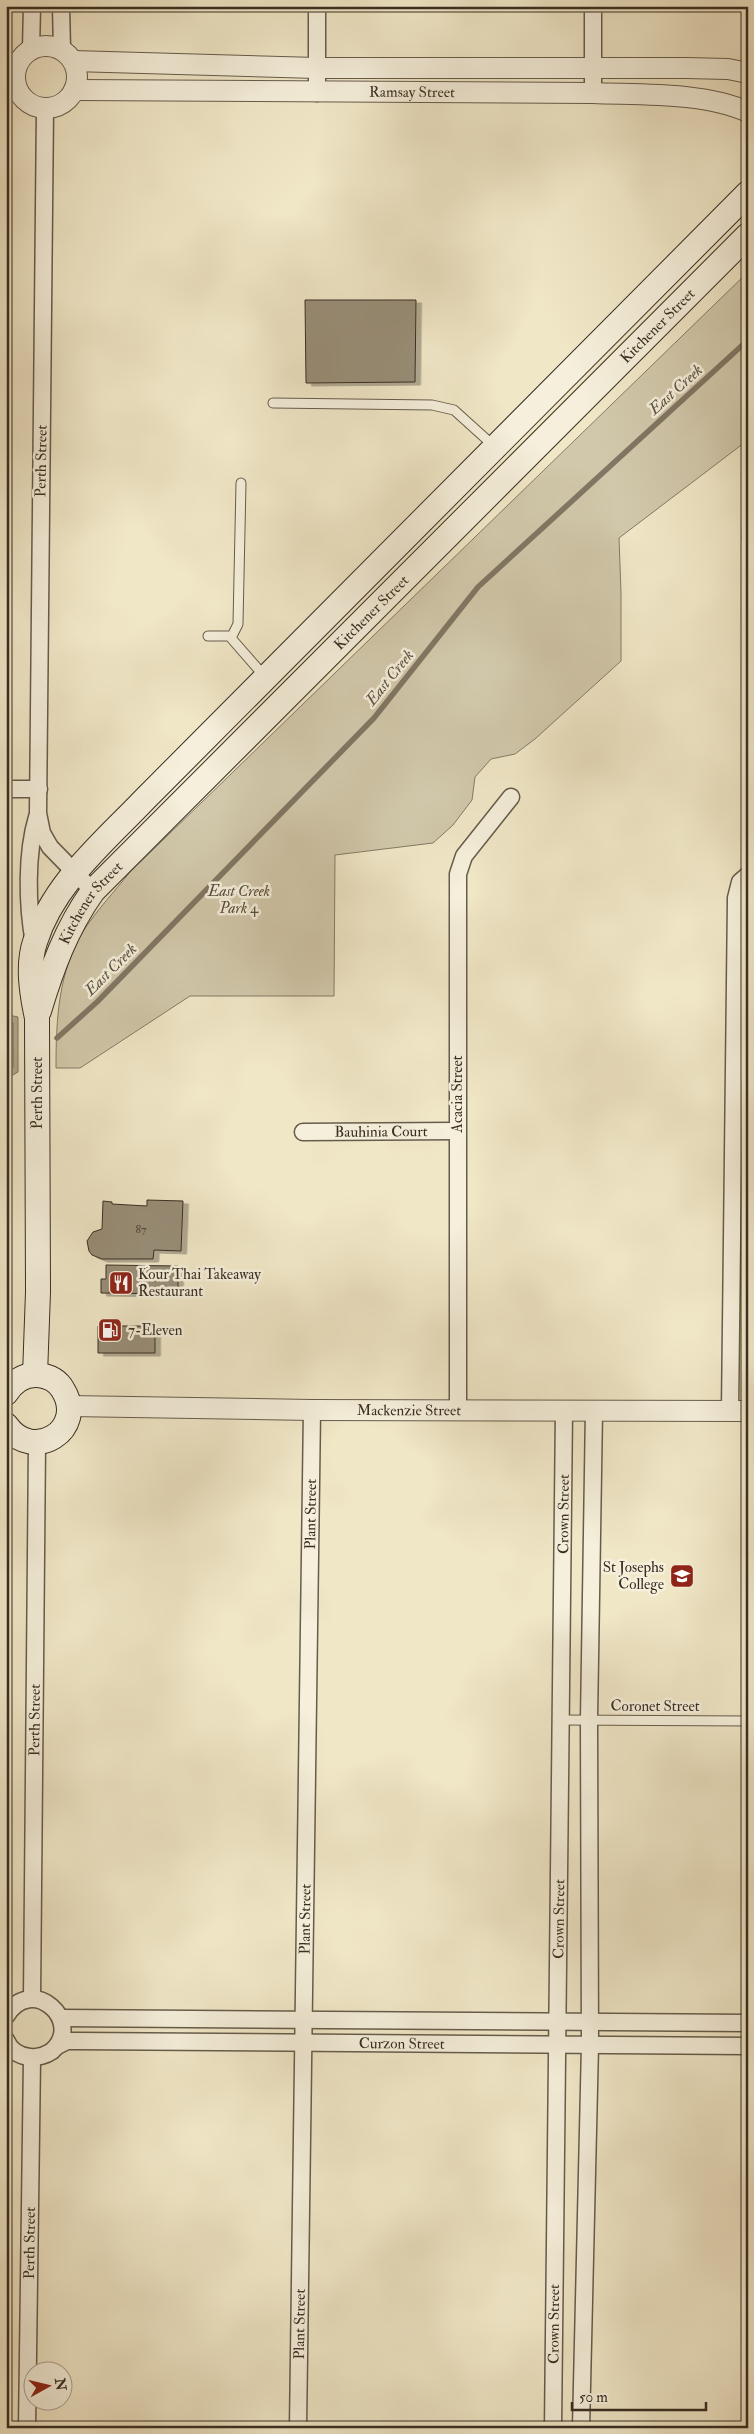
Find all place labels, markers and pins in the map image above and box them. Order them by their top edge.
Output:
place label: Kour Thai Takeaway Restaurant [138,1265,261,1301]
restaurant icon: Kour Thai Takeaway Restaurant [108,1270,134,1296]
fuel station icon: 7-Eleven [97,1317,123,1343]
place label: 7-Eleven [128,1321,183,1340]
place label: St Josephs College [603,1558,664,1594]
school or university icon: St Josephs College [669,1563,695,1589]

